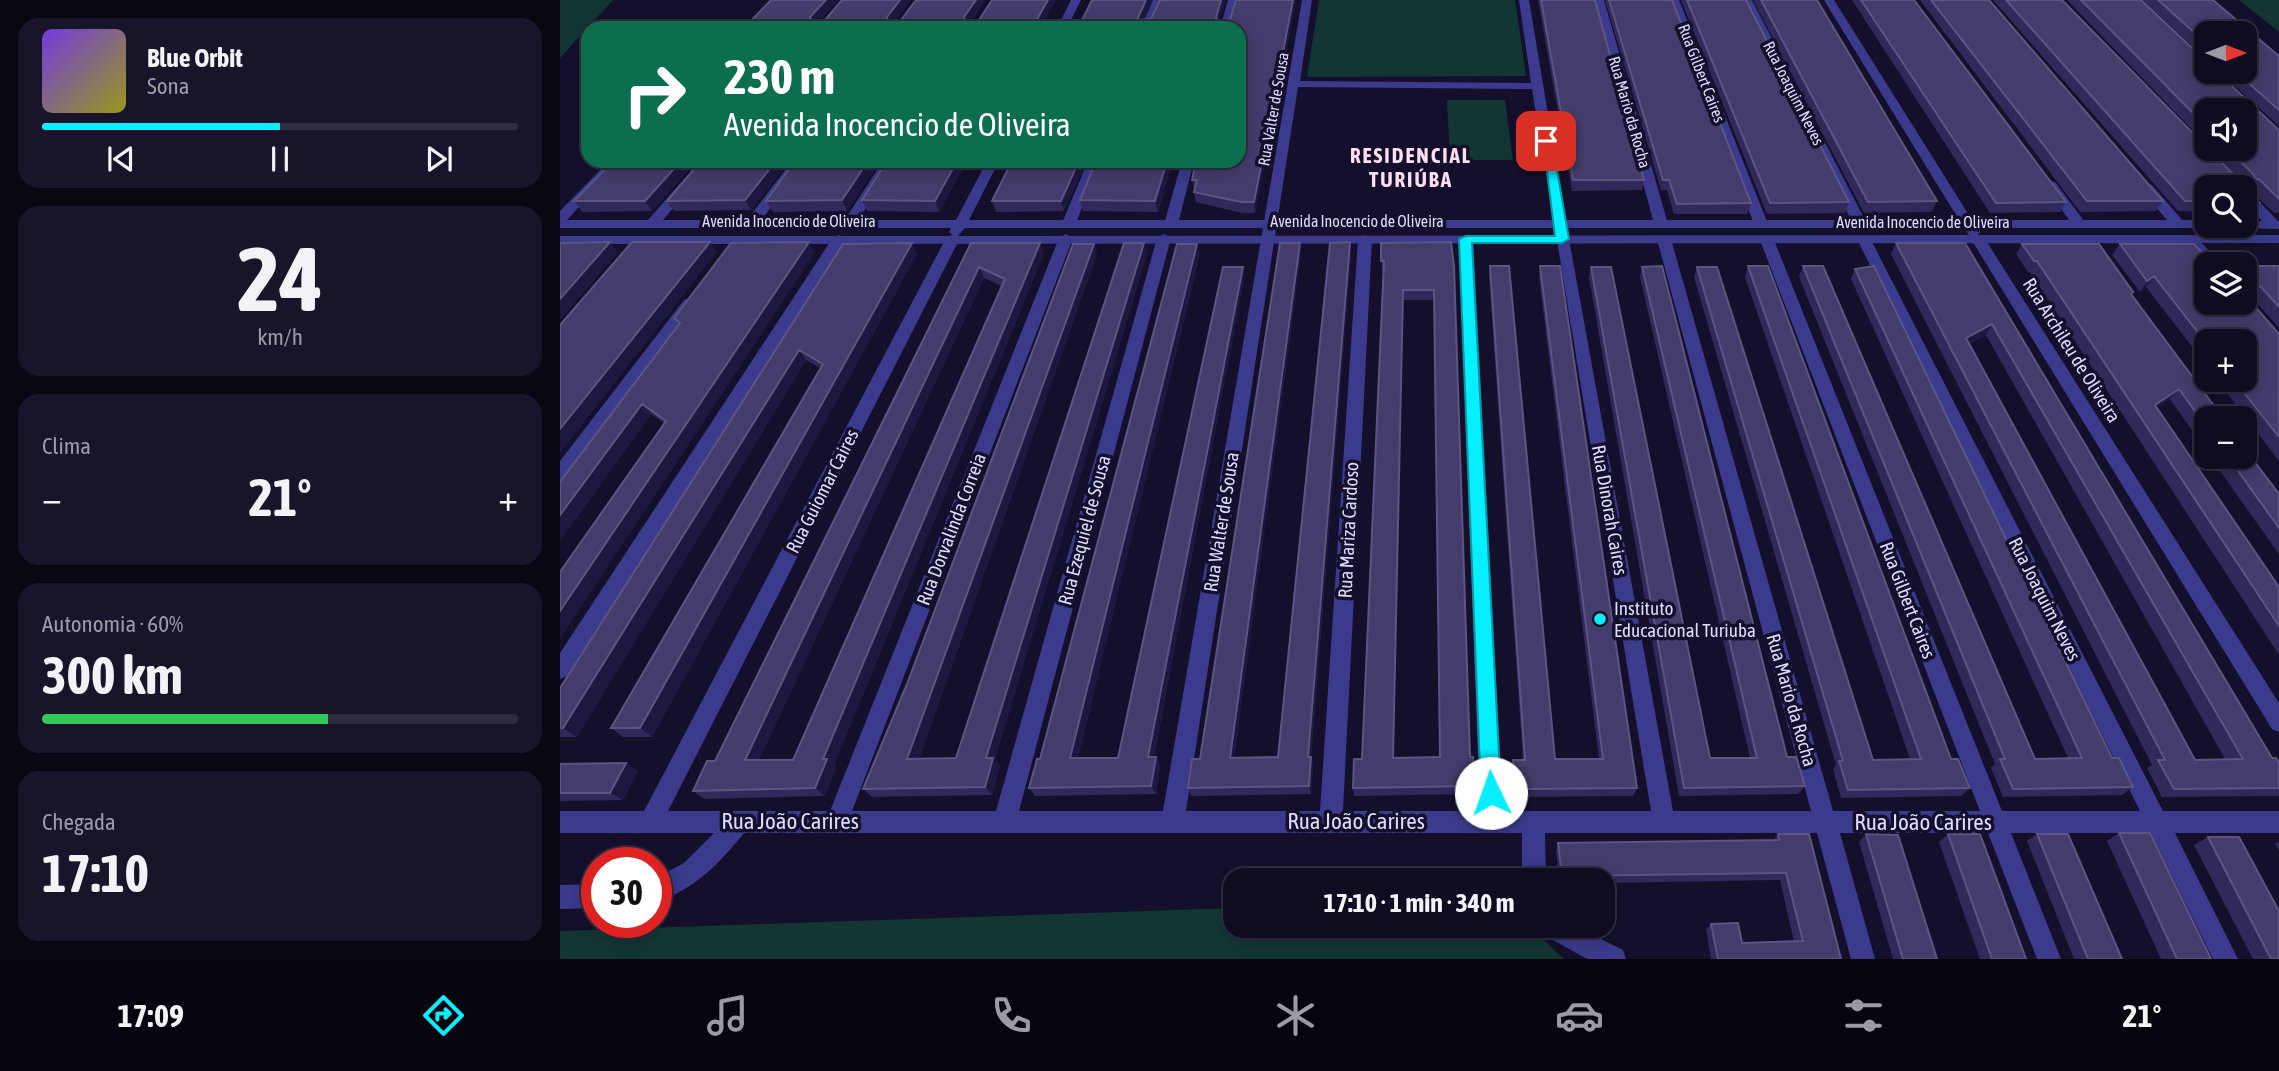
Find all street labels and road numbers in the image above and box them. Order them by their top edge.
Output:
street label: Rua Gilbert Caires [1675,21,1729,125]
street label: Rua Joaquim Neves [1759,38,1828,149]
street label: Rua Valter de Sousa [1254,51,1292,167]
street label: Rua Mario da Rocha [1605,54,1655,170]
street label: Avenida Inocencio de Oliveira [702,212,876,230]
street label: Avenida Inocencio de Oliveira [1270,212,1444,230]
street label: Avenida Inocencio de Oliveira [1836,213,2010,231]
street label: Rua Archileu de Oliveira [2019,274,2125,426]
street label: Rua Guiomar Caires [781,425,863,557]
street label: Rua Dinorah Caires [1588,443,1632,577]
street label: Rua Dorvalinda Correia [912,450,990,608]
street label: Rua Walter de Sousa [1199,451,1243,593]
street label: Rua Ezequiel de Sousa [1053,453,1115,607]
street label: Rua Mariza Cardoso [1333,461,1363,599]
street label: Rua Joaquim Neves [2004,534,2086,665]
street label: Rua Gilbert Caires [1876,538,1940,662]
street label: Rua Mario da Rocha [1763,631,1821,769]
street label: Rua João Carires [721,808,859,834]
street label: Rua João Carires [1287,808,1425,834]
street label: Rua João Carires [1854,809,1992,835]

